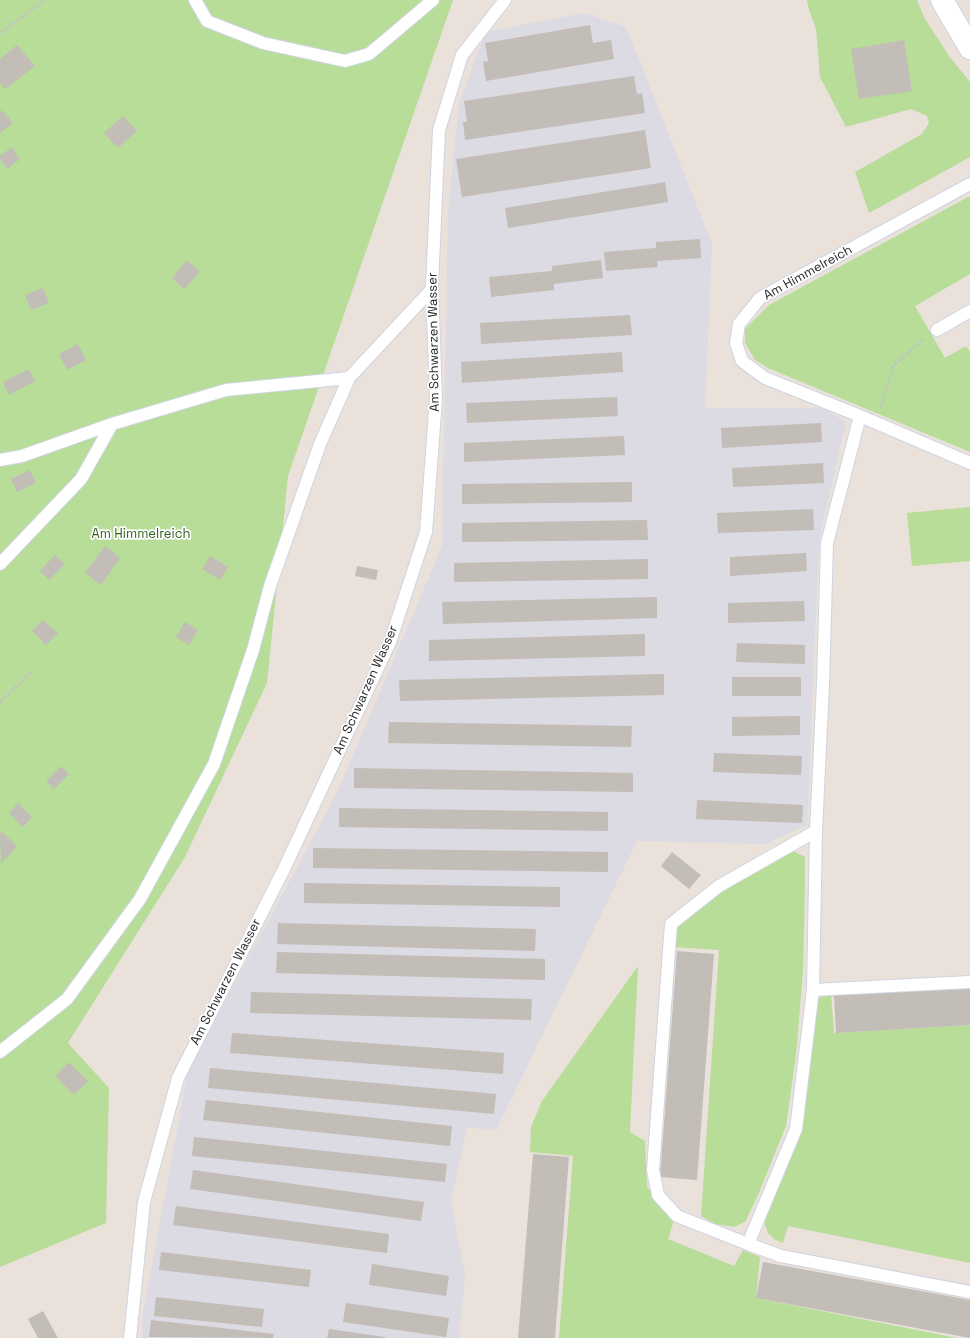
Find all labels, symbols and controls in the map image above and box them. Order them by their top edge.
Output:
street label: Am Himmelreich [761,242,855,304]
street label: Am Schwarzen Wasser [425,272,443,412]
park label: Am Himmelreich [92,526,190,542]
street label: Am Schwarzen Wasser [330,623,402,757]
street label: Am Schwarzen Wasser [187,916,265,1048]

